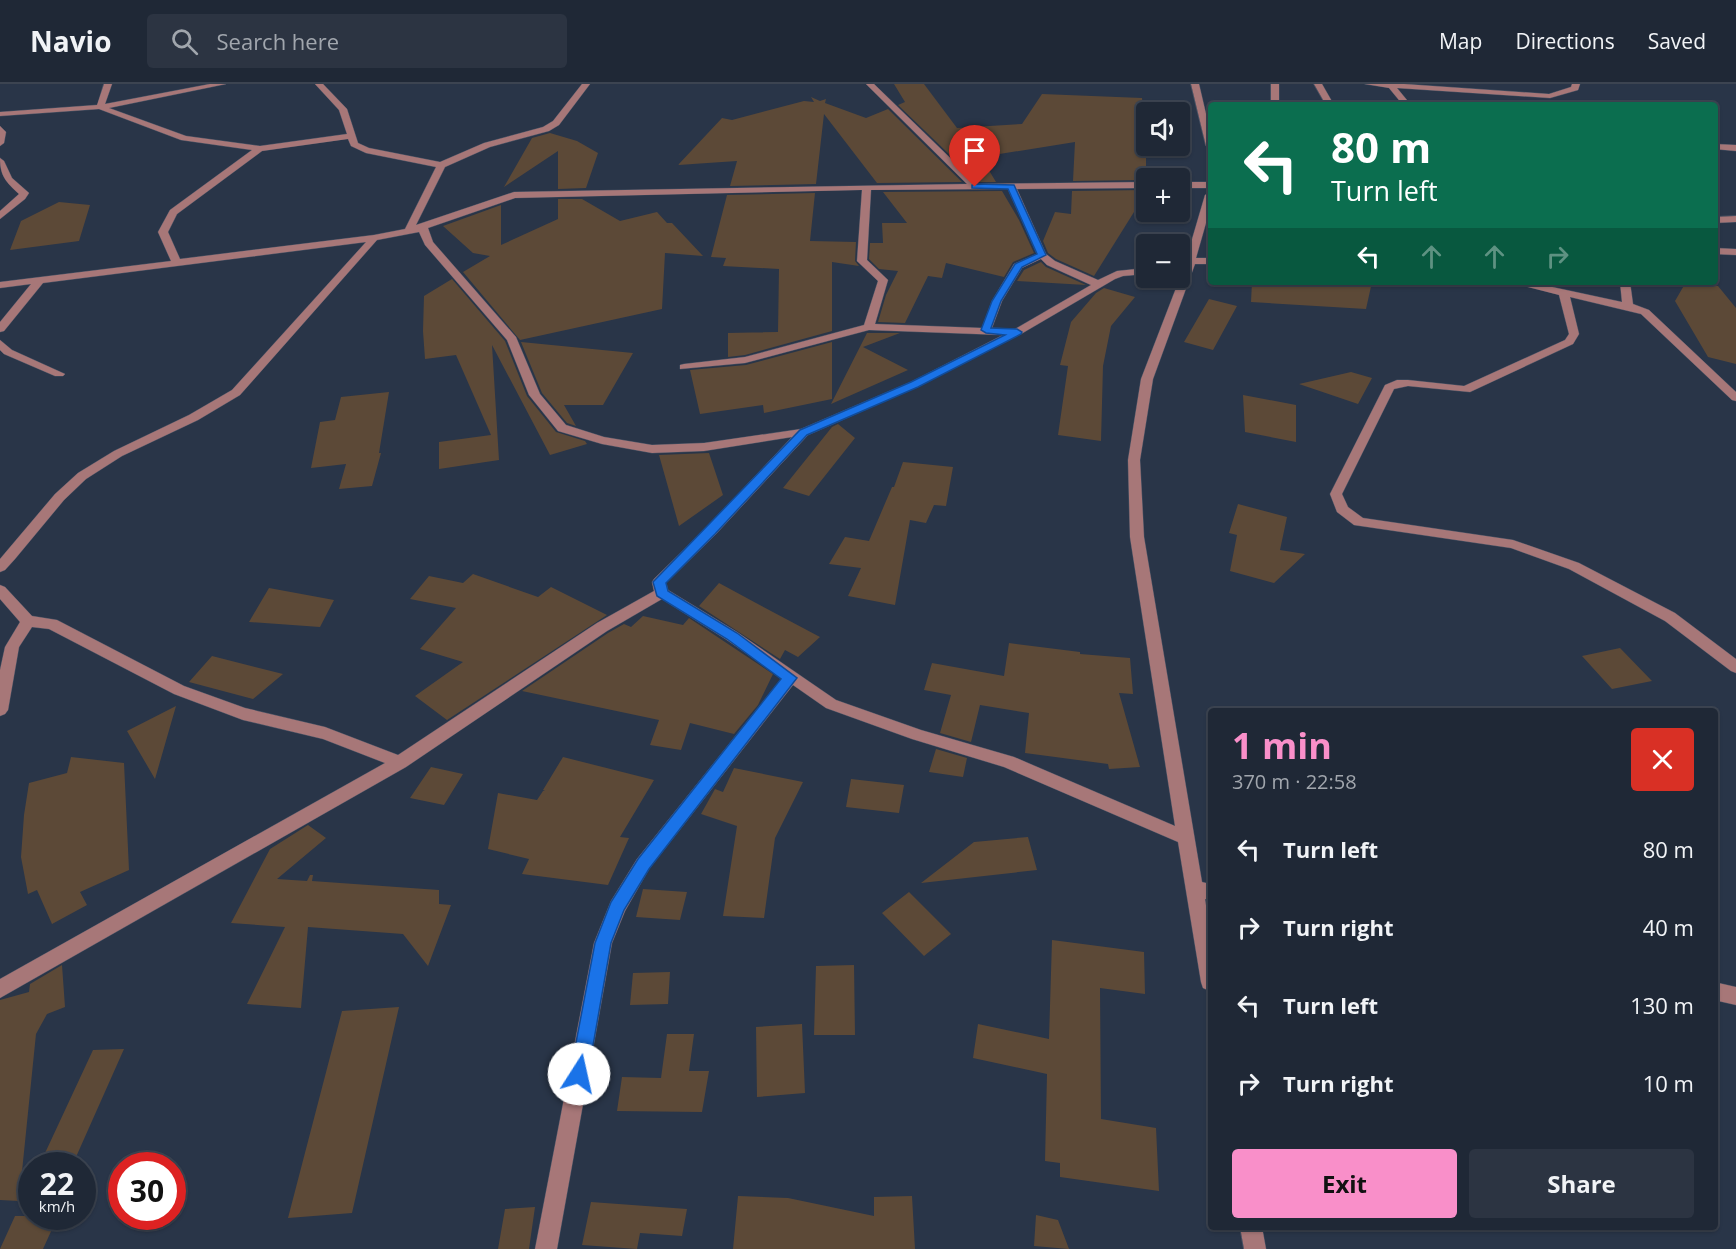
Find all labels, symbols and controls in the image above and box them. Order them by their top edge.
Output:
search box [147,14,567,68]
text: Navio [30,22,111,60]
icon: search [168,25,201,58]
text: Search here [216,26,339,56]
text: Map [1439,27,1482,55]
text: Directions [1515,27,1615,55]
text: Saved [1648,27,1706,55]
map controls [1136,102,1190,288]
button: sound [1136,102,1190,156]
text: 80 m [1331,118,1431,175]
pin [949,125,1000,187]
icon: left [1232,126,1310,204]
icon: arrive [958,134,991,167]
button: + [1136,168,1190,222]
text: Turn left [1331,172,1438,209]
button: − [1136,234,1190,288]
icon: left [1352,240,1385,273]
icon: ahead [1415,240,1448,273]
icon: ahead [1478,240,1511,273]
icon: right [1541,240,1574,273]
text: 1 min [1232,721,1332,770]
button: close [1631,728,1694,791]
text: 370 m · 22:58 [1232,768,1357,795]
icon: left [1232,833,1265,866]
text: Turn left [1283,834,1378,864]
text: 80 m [1643,834,1694,864]
icon: right [1232,911,1265,944]
text: Turn right [1283,912,1394,942]
text: 40 m [1643,912,1694,942]
icon: left [1232,989,1265,1022]
text: Turn left [1283,990,1378,1020]
text: 130 m [1630,990,1694,1020]
position arrow [547,1042,611,1106]
icon: right [1232,1067,1265,1100]
text: Turn right [1283,1068,1394,1098]
text: 10 m [1643,1068,1694,1098]
button: Exit [1232,1149,1457,1218]
button: Share [1469,1149,1694,1218]
speed limit sign: 30 [108,1152,186,1230]
text: 22 [40,1163,74,1204]
text: km/h [39,1196,75,1216]

